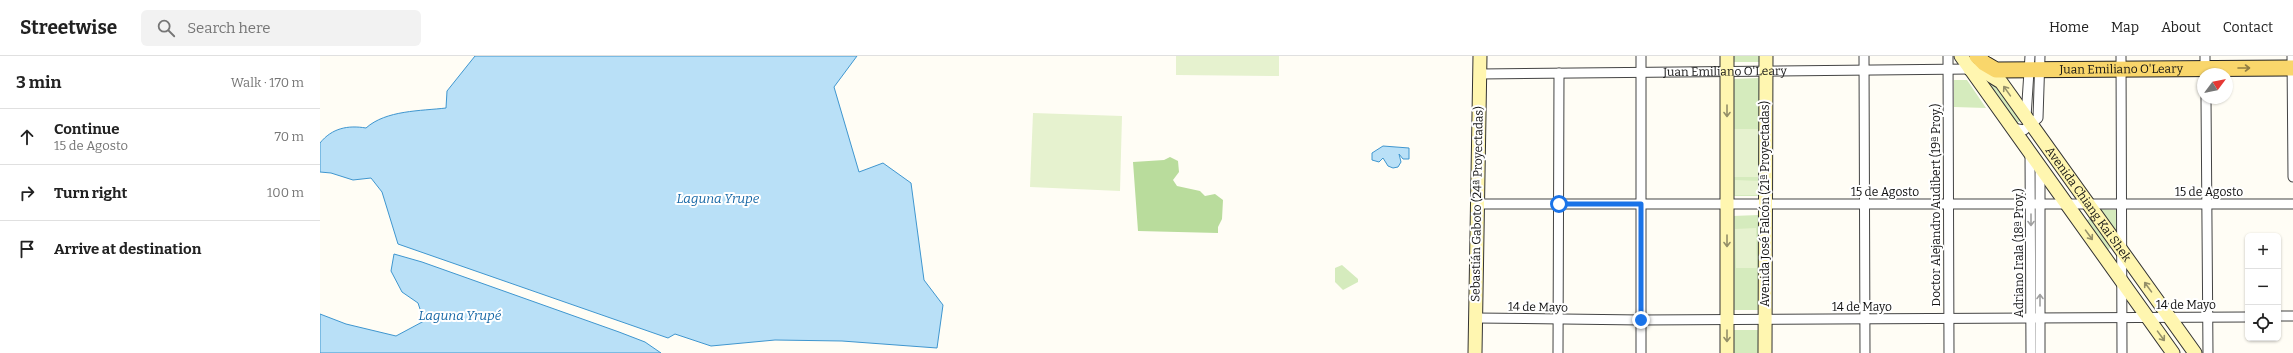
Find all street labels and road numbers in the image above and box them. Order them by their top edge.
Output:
street label: Juan Emiliano O'Leary [2058,62,2184,77]
street label: Juan Emiliano O'Leary [1662,64,1787,79]
street label: Avenida José Falcón (21ª Proyectadas) [1757,101,1772,307]
street label: Doctor Alejandro Audibert (19ª Proy.) [1928,103,1943,306]
street label: Sebastián Gaboto (24ª Proyectadas) [1467,106,1486,302]
street label: Avenida Chiang Kai Shek [2042,144,2134,264]
street label: 15 de Agosto [1851,185,1919,199]
street label: 15 de Agosto [2175,185,2243,199]
street label: Adriano Irala (18ª Proy.) [2011,188,2026,318]
street label: 14 de Mayo [2156,298,2216,312]
street label: 14 de Mayo [1508,299,1568,315]
street label: 14 de Mayo [1832,300,1892,314]

